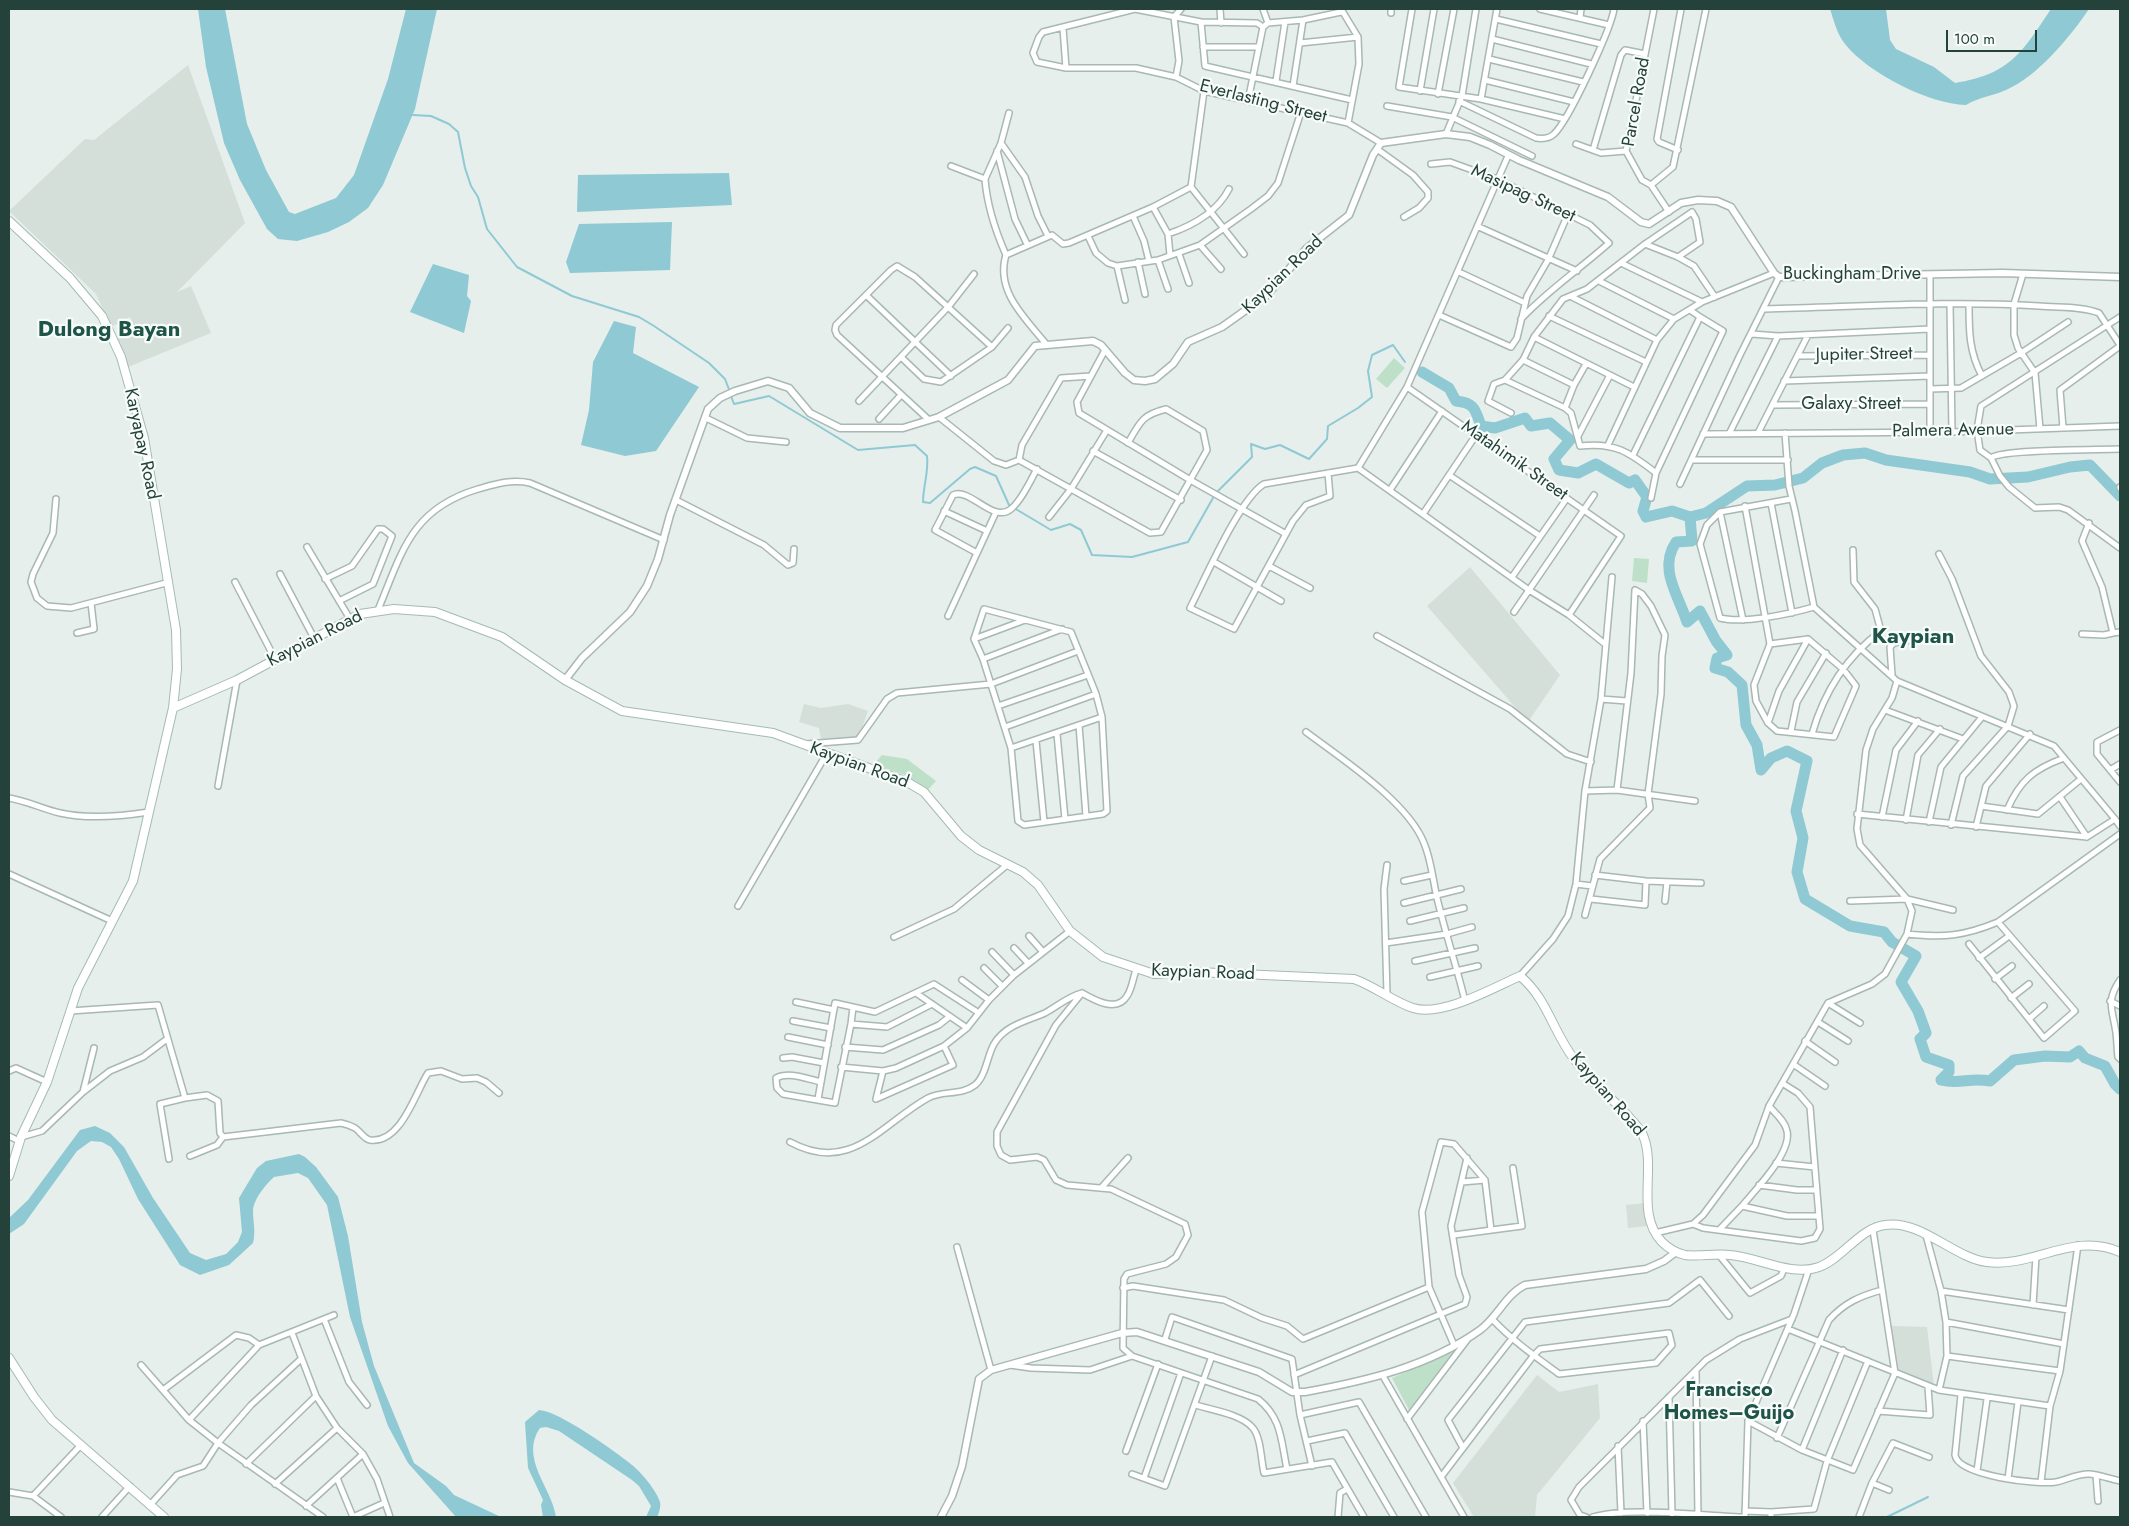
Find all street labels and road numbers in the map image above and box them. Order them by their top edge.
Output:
street label: Parcel Road [1619,56,1655,148]
street label: Everlasting Street [1197,76,1329,128]
street label: Masipag Street [1467,160,1579,228]
street label: Kaypian Road [1238,231,1328,319]
street label: Buckingham Drive [1783,264,1921,286]
street label: Jupiter Street [1815,343,1913,367]
street label: Karyapay Road [119,386,163,502]
street label: Galaxy Street [1801,394,1901,416]
street label: Matahimik Street [1456,416,1572,506]
street label: Palmera Avenue [1892,419,2014,443]
street label: Kaypian Road [264,606,366,672]
street label: Kaypian Road [806,738,912,794]
street label: Kaypian Road [1151,960,1255,986]
street label: Kaypian Road [1565,1049,1649,1141]

